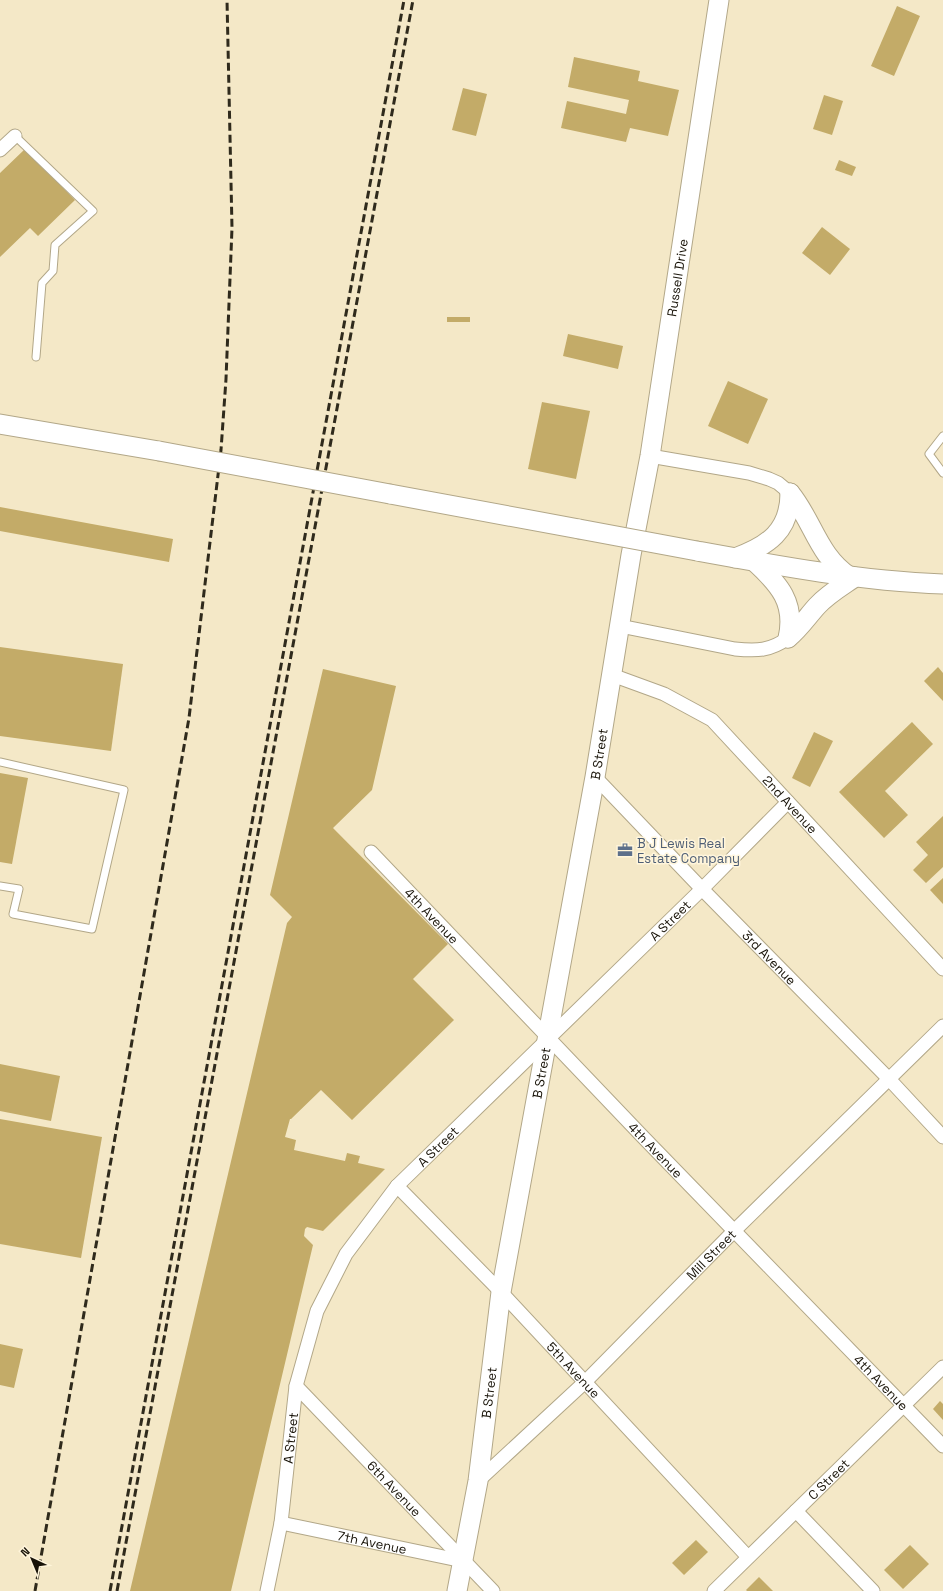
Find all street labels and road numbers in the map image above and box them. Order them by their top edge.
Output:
street label: Russell Drive [663,238,692,318]
street label: B Street [587,727,612,781]
street label: 2nd Avenue [759,772,821,837]
street label: 4th Avenue [401,884,462,948]
street label: A Street [646,897,695,945]
street label: 3rd Avenue [738,927,800,989]
street label: B Street [528,1046,554,1100]
street label: 4th Avenue [624,1119,686,1182]
street label: A Street [414,1123,462,1171]
street label: Mill Street [683,1226,740,1284]
street label: 5th Avenue [543,1339,604,1402]
street label: 4th Avenue [850,1351,912,1414]
street label: B Street [478,1366,501,1419]
street label: A Street [280,1412,302,1464]
street label: C Street [804,1455,853,1504]
street label: 6th Avenue [363,1457,425,1520]
street label: 7th Avenue [336,1527,408,1558]

